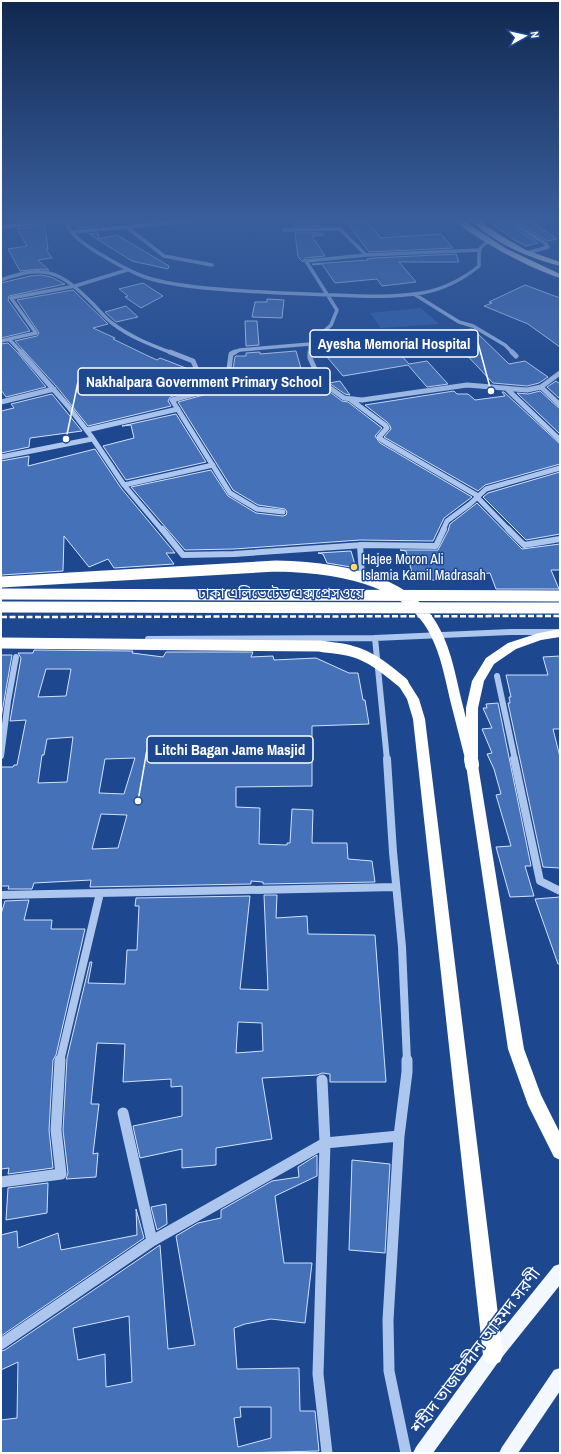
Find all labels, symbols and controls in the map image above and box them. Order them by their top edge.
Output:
north arrow [505,16,545,56]
text: N [528,30,542,39]
callout: Ayesha Memorial Hospital [310,330,478,357]
text: Ayesha Memorial Hospital [318,333,470,354]
callout: Nakhalpara Government Primary School [78,368,330,395]
text: Nakhalpara Government Primary School [86,371,322,392]
place label: Hajee Moron Ali Islamia Kamil Madrasah [362,550,486,584]
marker: Hajee Moron Ali Islamia Kamil Madrasah [349,562,359,572]
street label: ঢাকা এলিভেটেড এক্সপ্রেসওয়ে [197,584,364,602]
callout: Litchi Bagan Jame Masjid [147,736,313,763]
text: Litchi Bagan Jame Masjid [155,739,305,760]
street label: শহীদ তাজউদ্দীন আহমদ সরণী [404,1262,545,1439]

